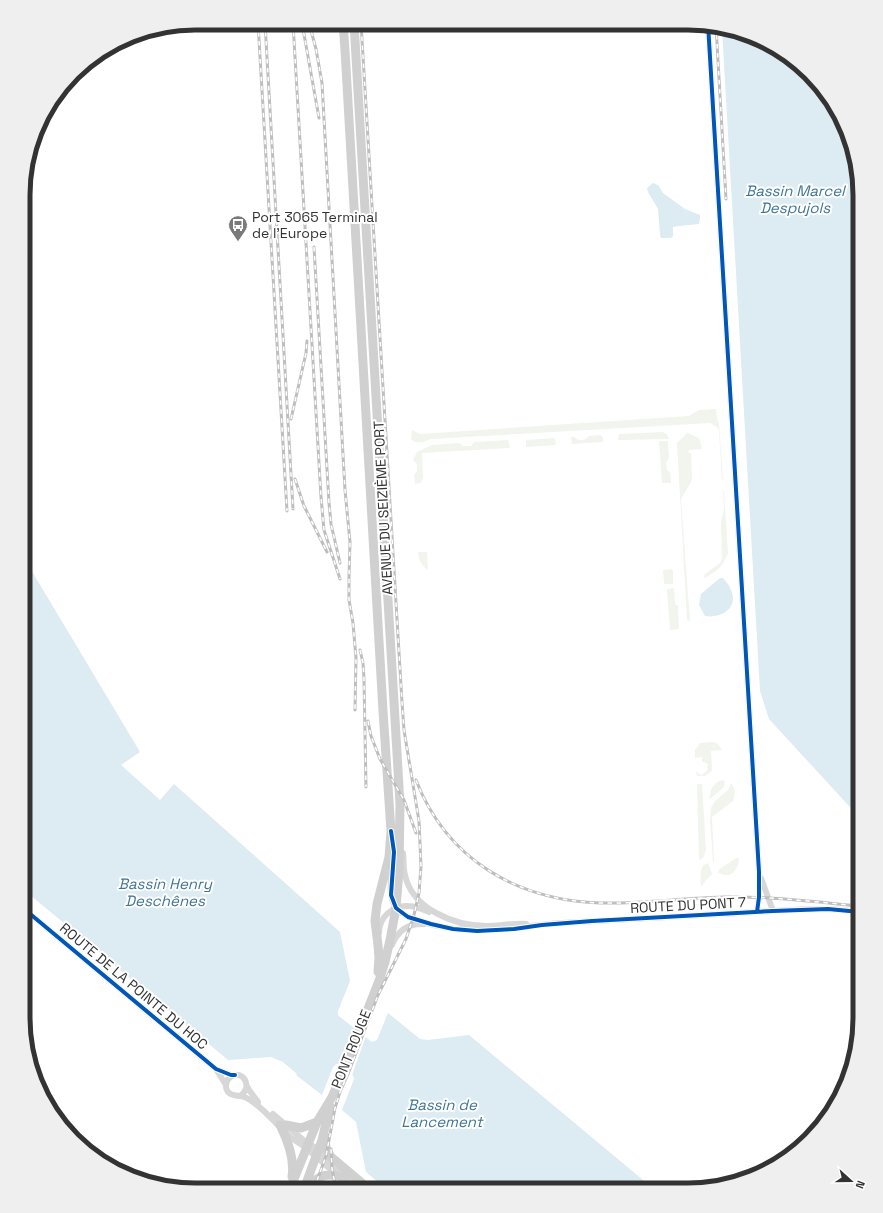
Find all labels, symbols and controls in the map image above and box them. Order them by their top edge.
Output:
water label: Bassin Marcel Despujols [745,181,847,217]
place label: Port 3065 Terminal de l'Europe [252,208,378,242]
bus stop icon: Port 3065 Terminal de l'Europe [227,214,249,242]
street label: AVENUE DU SEIZIÈME PORT [369,420,397,596]
water label: Bassin Henry Deschênes [118,874,213,910]
street label: ROUTE DU PONT 7 [630,893,746,917]
street label: ROUTE DE LA POINTE DU HOC [56,919,212,1053]
street label: PONT ROUGE [327,1007,375,1091]
water label: Bassin de Lancement [401,1095,485,1131]
north arrow [831,1161,871,1201]
text: N [852,1179,868,1191]

